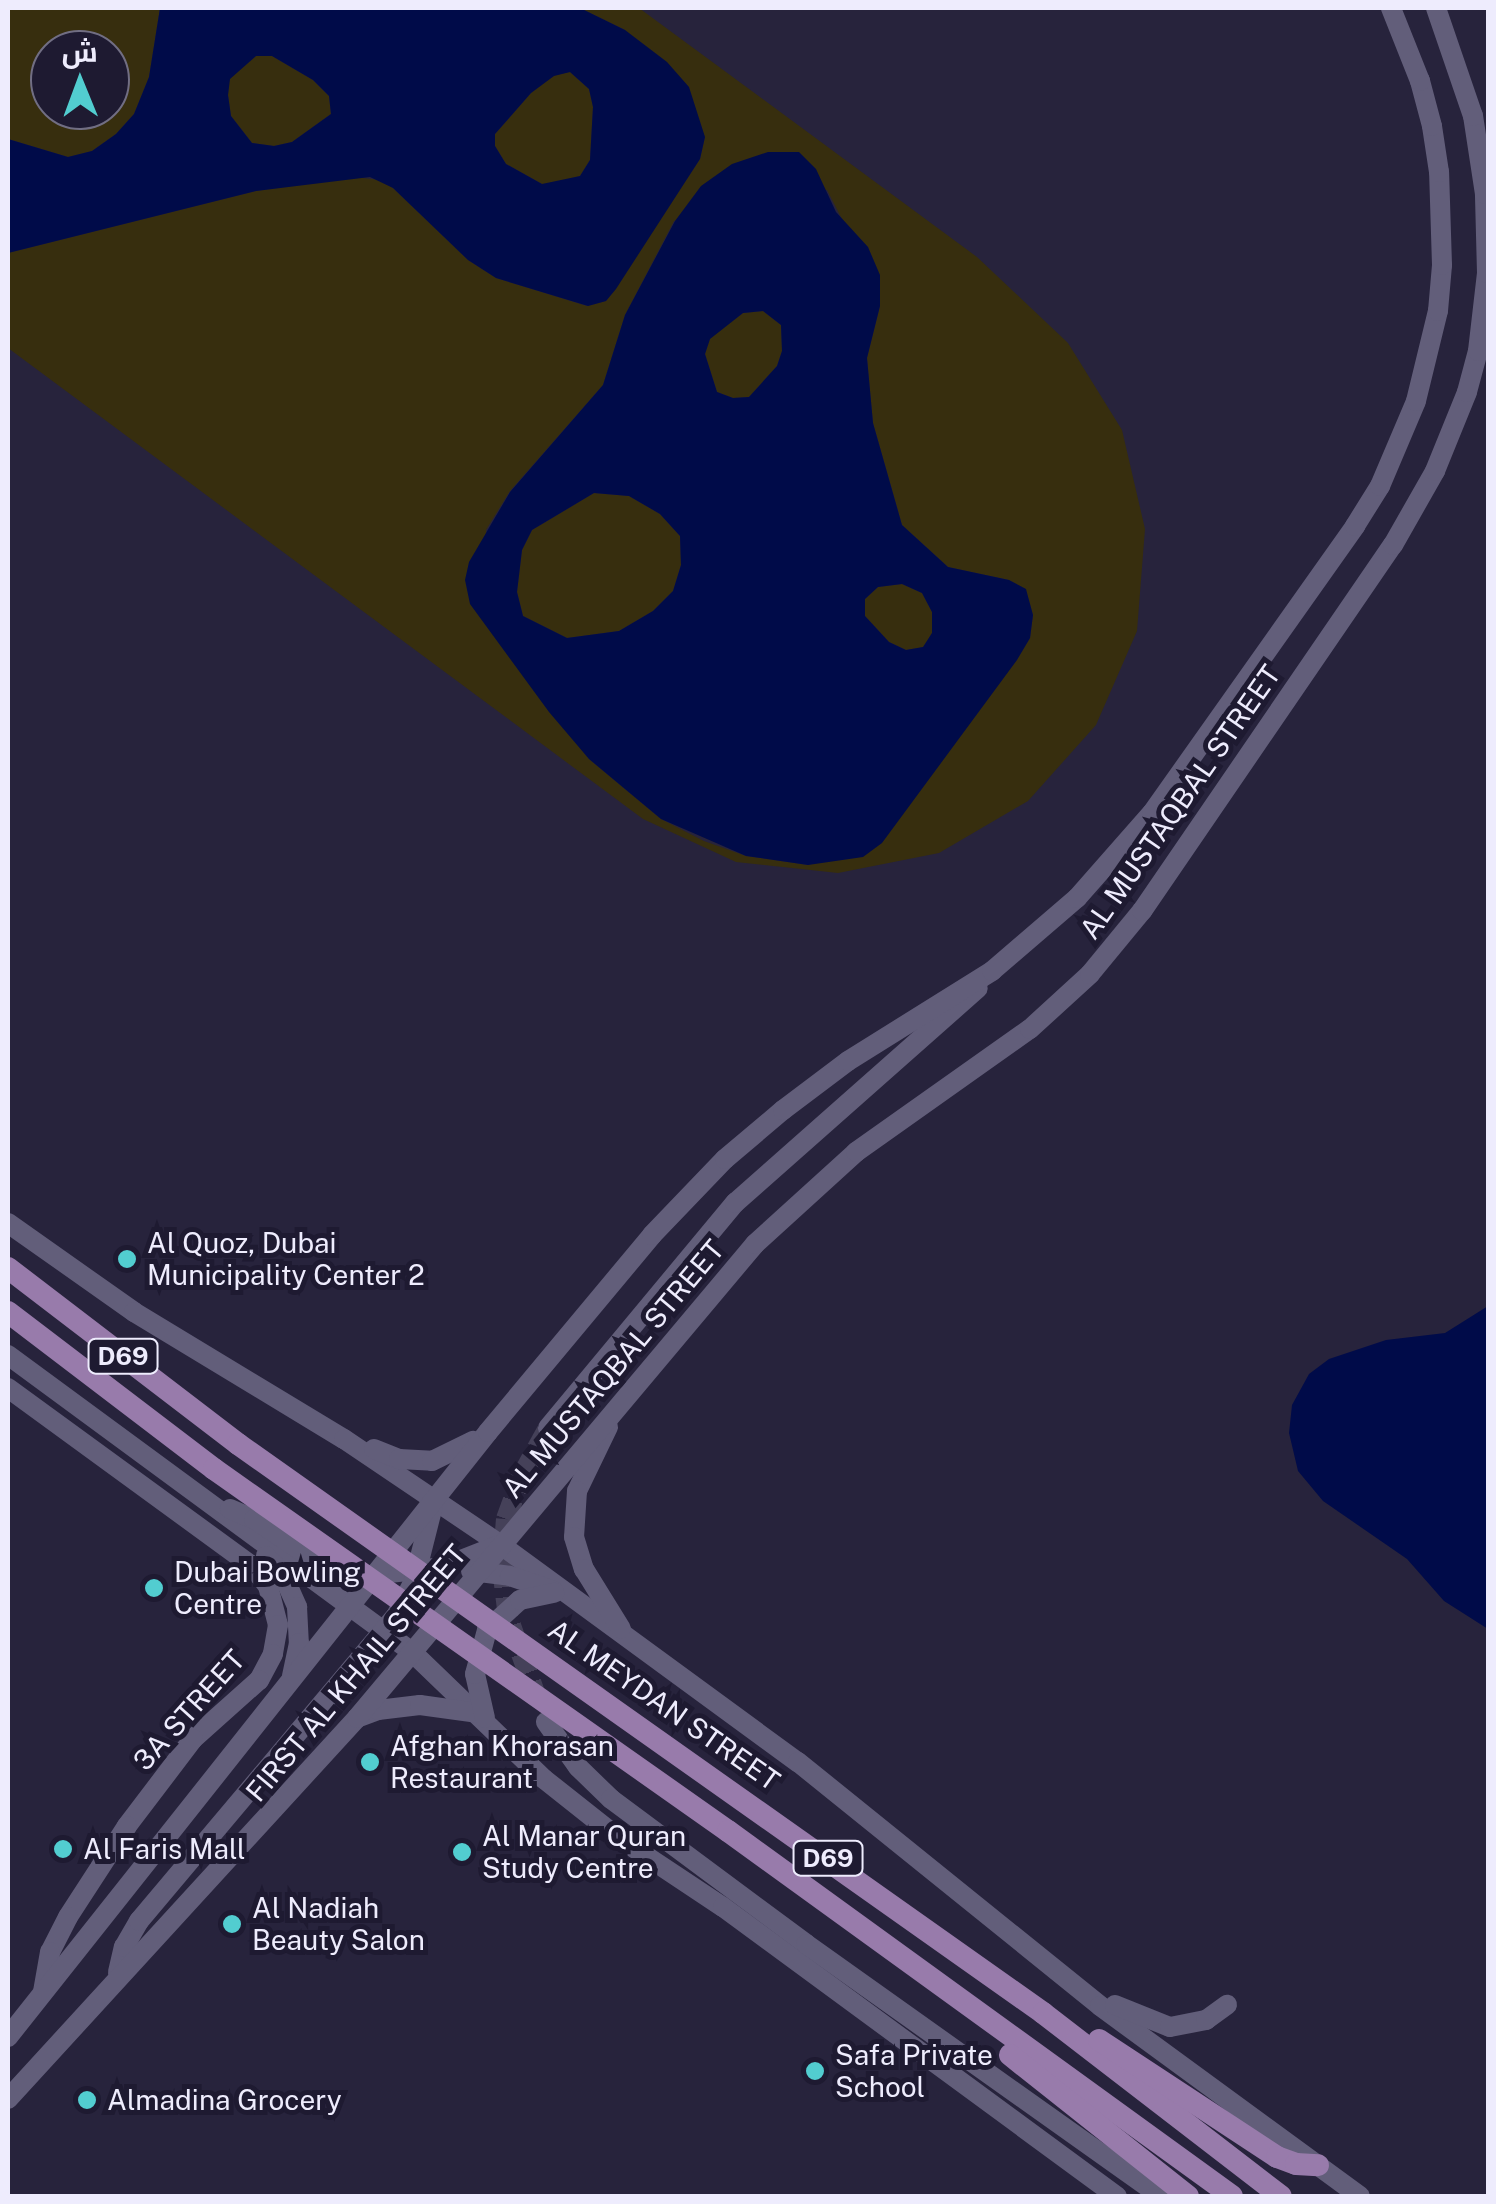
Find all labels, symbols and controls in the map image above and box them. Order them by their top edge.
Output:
north arrow [30,30,130,130]
text: ش [61,35,98,68]
street label: AL MUSTAQBAL STREET [1073,659,1287,945]
place label: Al Quoz, Dubai Municipality Center 2 [147,1226,425,1292]
street label: AL MUSTAQBAL STREET [495,1233,731,1505]
marker: Al Quoz, Dubai Municipality Center 2 [116,1248,138,1270]
road number: D69 [86,1336,160,1376]
street label: FIRST AL KHAIL STREET [239,1538,473,1808]
place label: Dubai Bowling Centre [174,1555,361,1621]
marker: Dubai Bowling Centre [143,1577,165,1599]
street label: AL MEYDAN STREET [542,1612,786,1798]
street label: 3A STREET [126,1643,252,1777]
place label: Afghan Khorasan Restaurant [390,1729,614,1795]
marker: Afghan Khorasan Restaurant [359,1751,381,1773]
place label: Al Manar Quran Study Centre [482,1819,686,1885]
place label: Al Faris Mall [83,1832,246,1866]
marker: Al Faris Mall [52,1838,74,1860]
road number: D69 [790,1838,866,1878]
marker: Al Manar Quran Study Centre [451,1841,473,1863]
place label: Al Nadiah Beauty Salon [252,1891,425,1957]
marker: Al Nadiah Beauty Salon [221,1913,243,1935]
place label: Safa Private School [835,2038,993,2104]
marker: Safa Private School [804,2060,826,2082]
place label: Almadina Grocery [107,2083,342,2117]
marker: Almadina Grocery [76,2089,98,2111]

